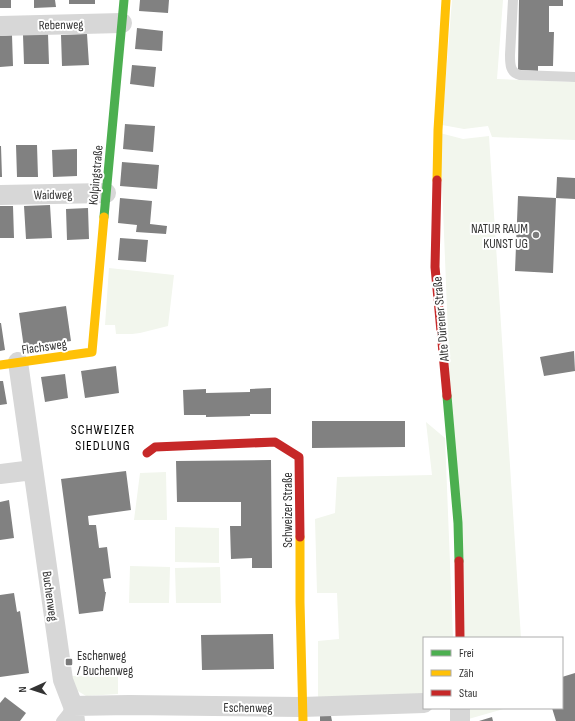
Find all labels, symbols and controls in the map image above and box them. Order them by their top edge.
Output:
street label: Rebenweg [38,17,84,33]
street label: Kolpingstraße [85,145,107,206]
street label: Waidweg [34,187,72,203]
place label: NATUR RAUM KUNST UG [471,221,528,252]
marker: NATUR RAUM KUNST UG [531,230,541,240]
street label: Alte Dürener Straße [429,276,453,363]
street label: Flachsweg [21,336,68,358]
district label: SCHWEIZER SIEDLUNG [71,421,135,454]
street label: Schweizer Straße [280,472,296,548]
street label: Buchenweg [39,570,61,622]
legend [423,637,563,709]
text: Frei [459,646,474,661]
place label: Eschenweg / Buchenweg [77,648,133,679]
marker: Eschenweg / Buchenweg [64,657,74,667]
text: Zäh [459,666,474,681]
north arrow [12,669,52,709]
text: N [16,686,29,693]
text: Stau [459,686,477,701]
street label: Eschenweg [223,700,273,716]

